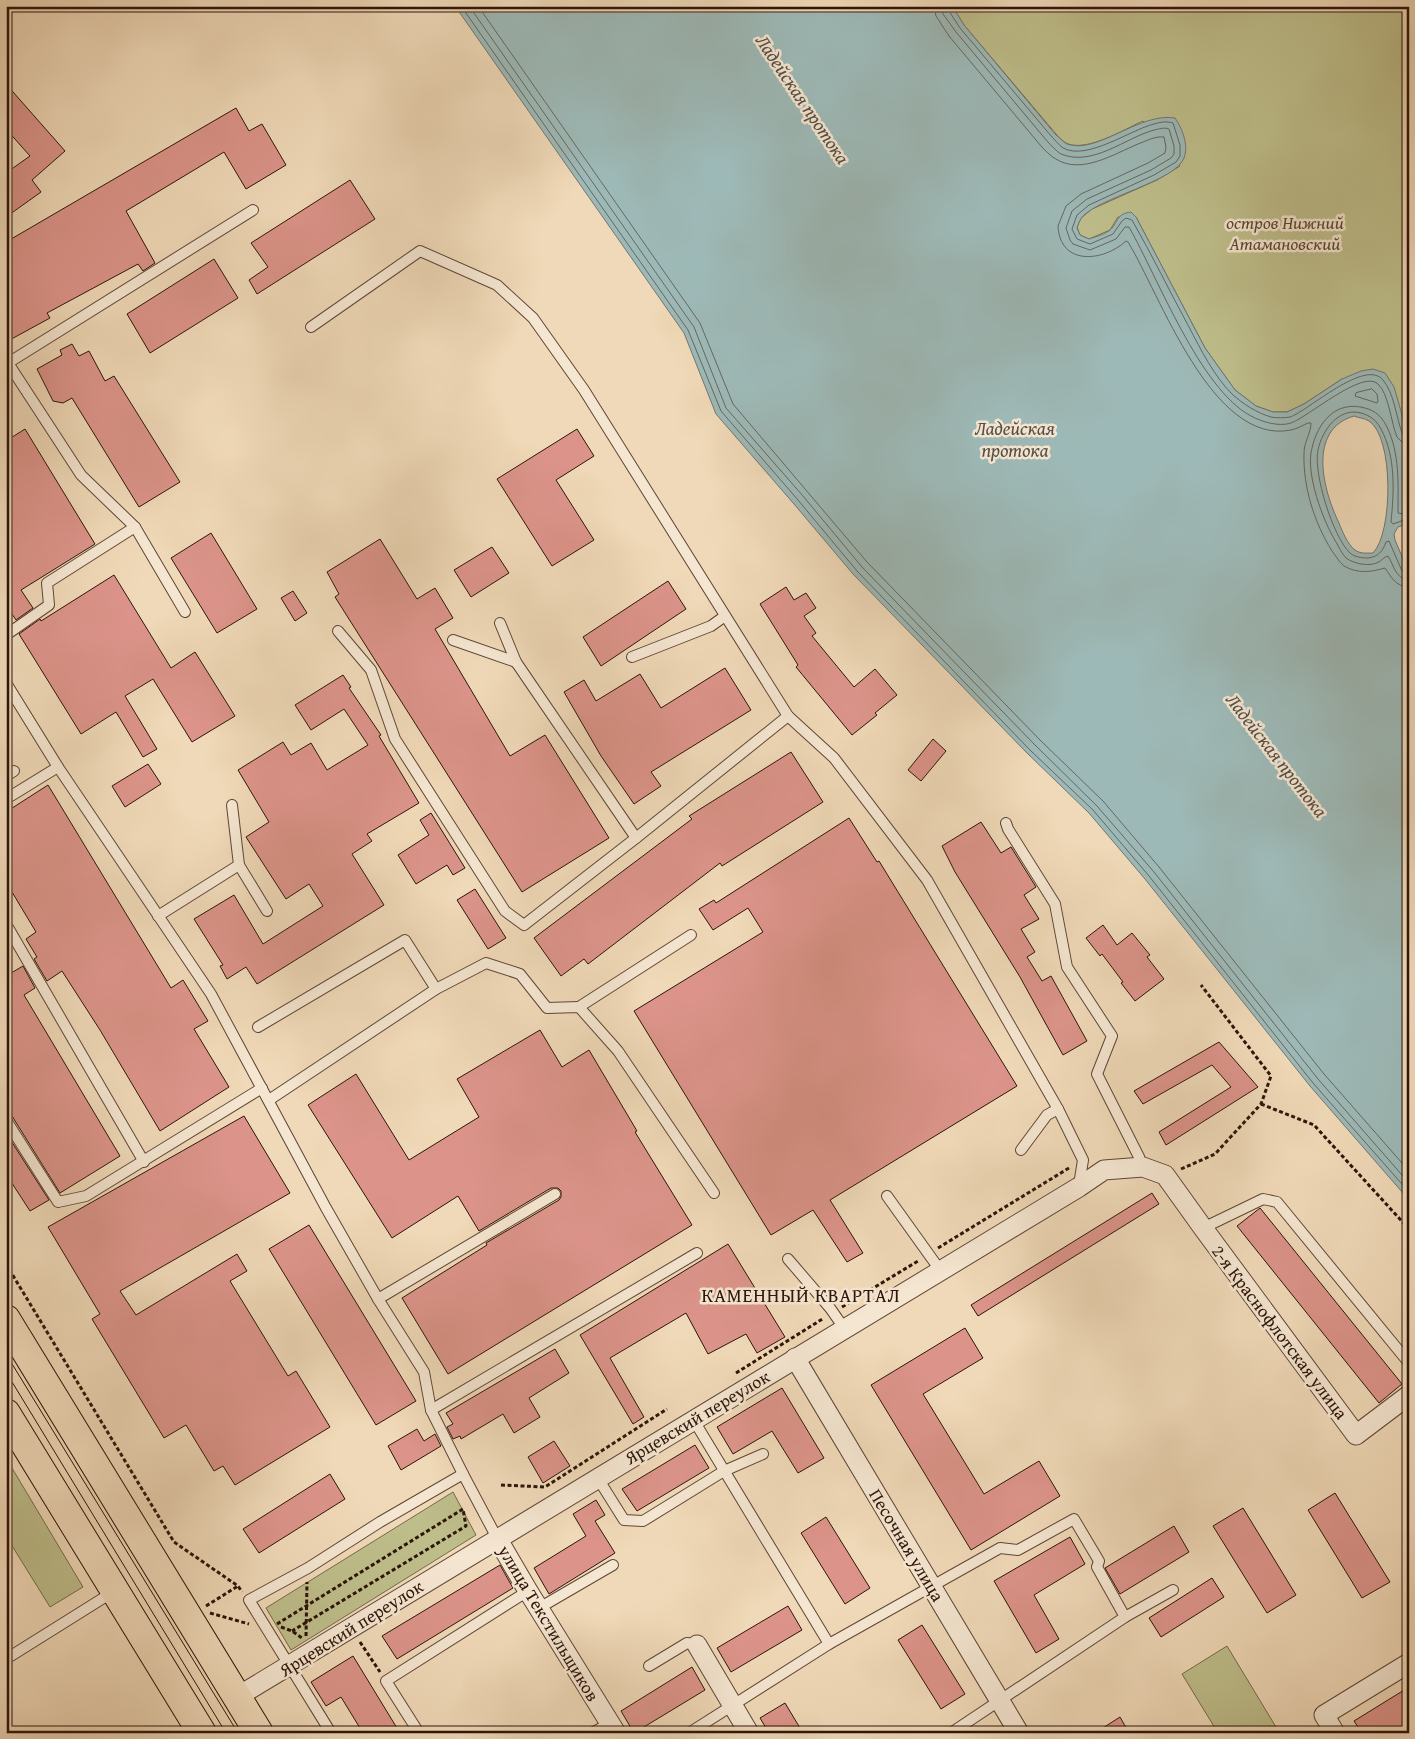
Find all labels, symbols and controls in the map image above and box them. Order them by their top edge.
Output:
water label: Ладейская протока [749,28,857,170]
park label: остров Нижний Атамановский [1226,209,1344,257]
water label: Ладейская протока [975,414,1055,464]
water label: Ладейская протока [1219,687,1335,823]
street label: 2-я Краснофлотская улица [1205,1239,1355,1425]
district label: КАМЕННЫЙ КВАРТАЛ [701,1281,901,1309]
street label: Ярцевский переулок [618,1363,775,1472]
street label: Песочная улица [863,1483,952,1607]
street label: улица Текстильщиков [491,1539,607,1707]
street label: Ярцевский переулок [273,1573,429,1684]

